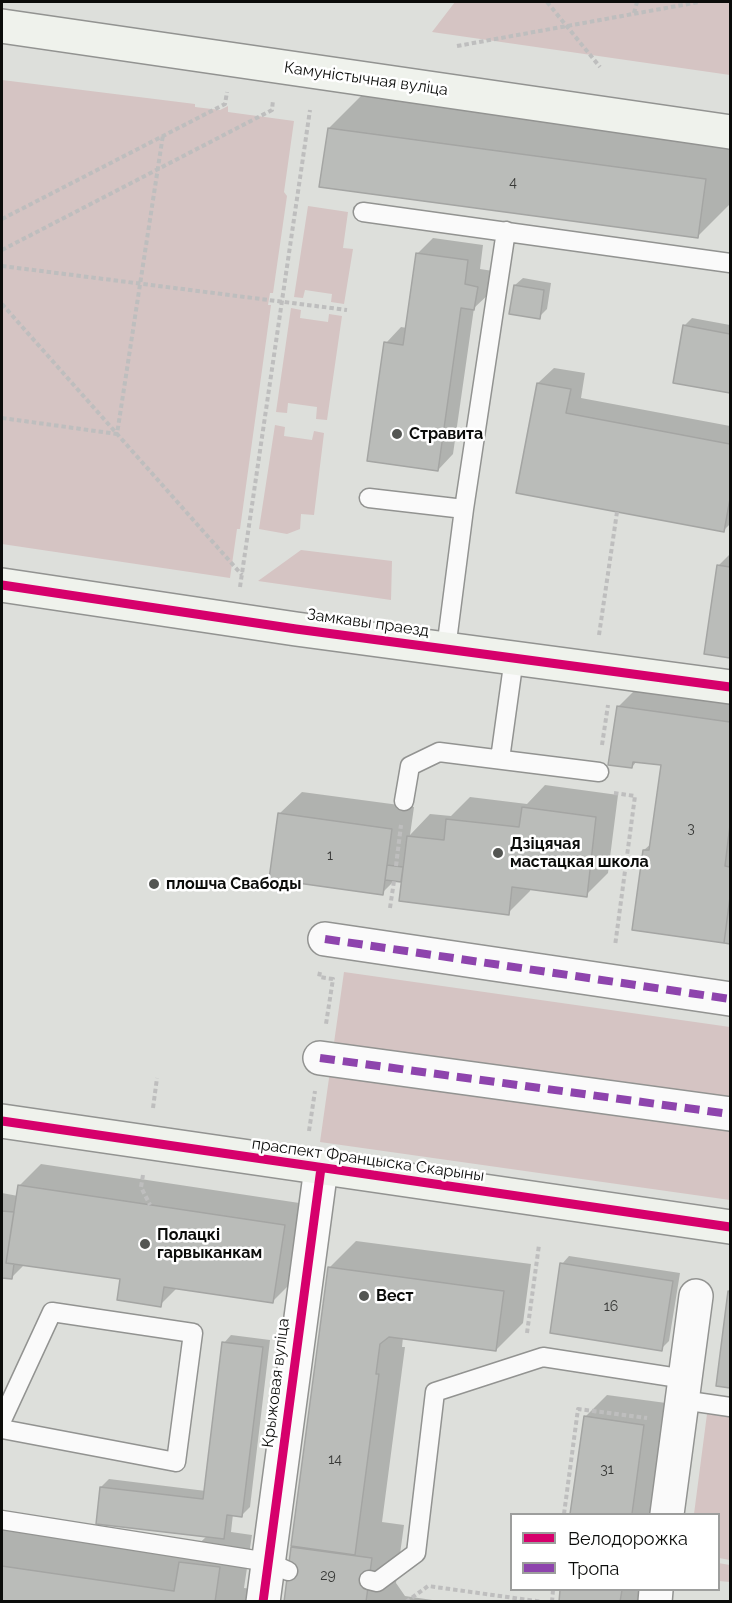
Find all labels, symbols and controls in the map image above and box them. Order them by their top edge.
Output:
street label: Камуністычная вуліца [283,58,449,100]
house number: 4 [509,175,517,191]
place label: Стравита [409,424,483,444]
marker: Стравита [390,427,404,441]
street label: Замкавы праезд [306,605,430,641]
house number: 3 [687,821,695,837]
place label: Дзіцячая мастацкая школа [510,834,649,872]
marker: Дзіцячая мастацкая школа [491,846,505,860]
house number: 1 [327,848,333,864]
place label: плошча Свабоды [166,874,301,894]
marker: плошча Свабоды [147,877,161,891]
street label: праспект Францыска Скарыны [250,1134,486,1186]
place label: Полацкі гарвыканкам [157,1225,262,1263]
marker: Полацкі гарвыканкам [138,1237,152,1251]
place label: Вест [376,1286,413,1306]
marker: Вест [357,1289,371,1303]
house number: 16 [604,1299,618,1315]
street label: Крыжовая вуліца [259,1317,293,1449]
house number: 14 [328,1452,342,1468]
house number: 31 [600,1462,614,1478]
legend [510,1513,720,1591]
text: Велодорожка [568,1528,688,1549]
text: Тропа [568,1558,619,1579]
house number: 29 [320,1568,336,1584]

